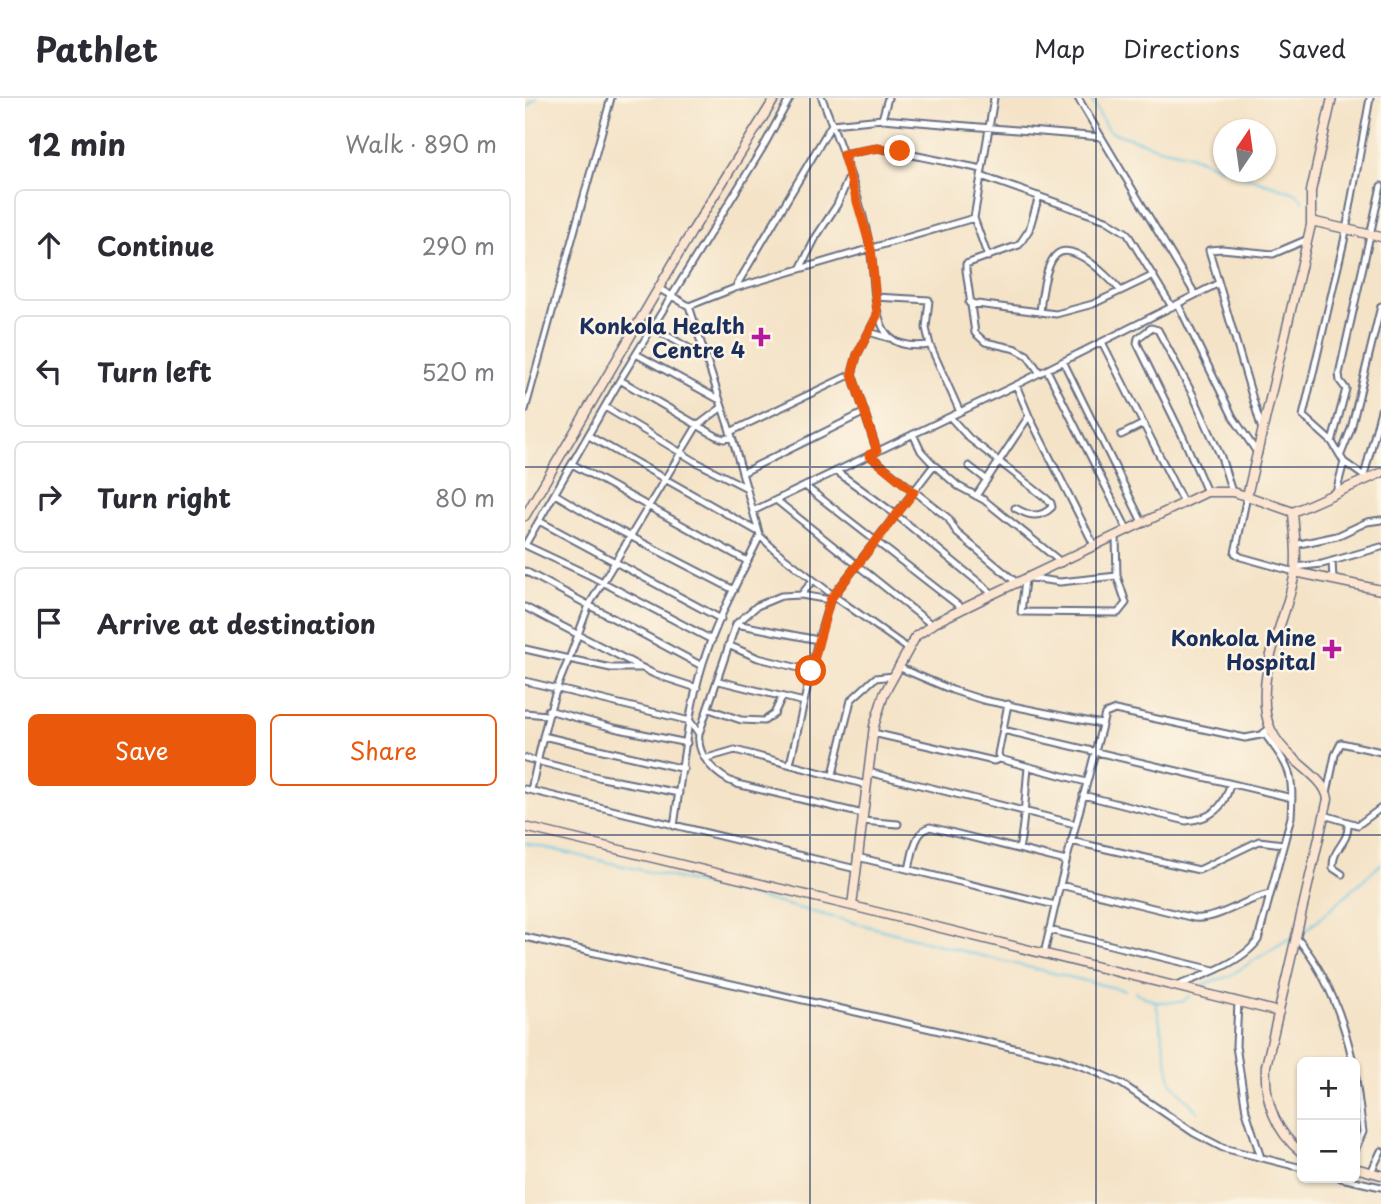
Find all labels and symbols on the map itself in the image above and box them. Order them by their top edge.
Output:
north arrow [1213,119,1276,182]
route end [884,135,915,166]
place label: Konkola Health Centre 4 [579,309,745,365]
marker: Konkola Health Centre 4 [751,327,771,347]
place label: Konkola Mine Hospital [1171,621,1316,677]
marker: Konkola Mine Hospital [1322,639,1342,659]
route start [795,655,826,686]

